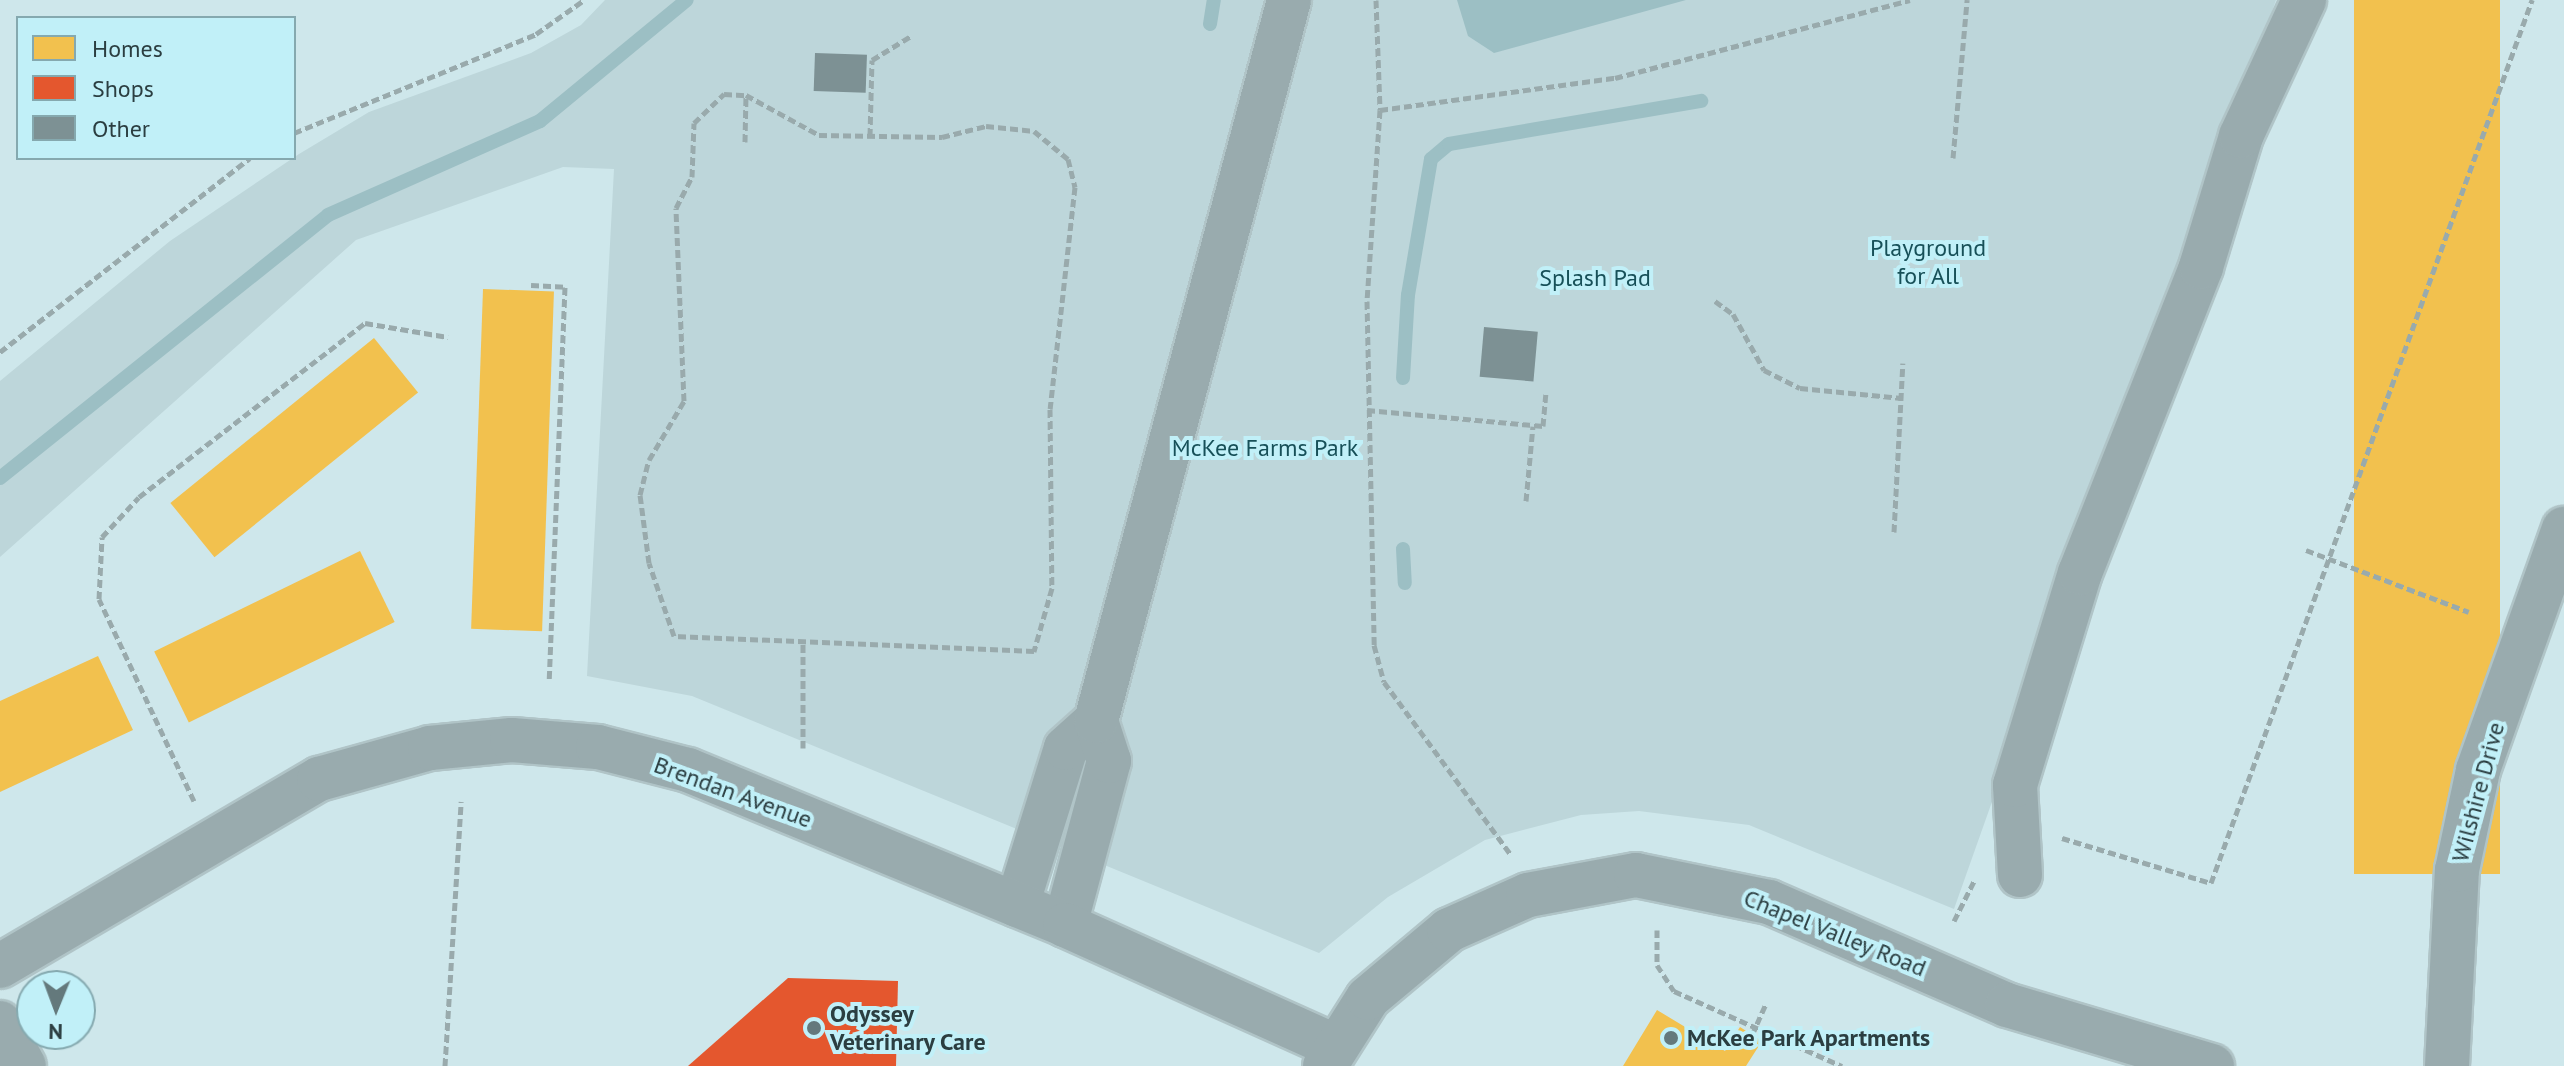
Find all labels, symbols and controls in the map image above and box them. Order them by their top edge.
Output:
legend [16,16,296,160]
text: Homes [92,33,163,64]
text: Shops [92,73,154,104]
text: Other [92,113,150,144]
park label: Playground for All [1870,234,1986,290]
park label: Splash Pad [1539,264,1651,292]
park label: McKee Farms Park [1172,434,1358,462]
street label: Wilshire Drive [2446,719,2510,865]
street label: Brendan Avenue [650,750,816,834]
street label: Chapel Valley Road [1739,883,1931,983]
north arrow [16,970,96,1050]
place label: Odyssey Veterinary Care [830,1000,987,1056]
text: N [48,1018,63,1046]
marker: Odyssey Veterinary Care [805,1019,823,1037]
place label: McKee Park Apartments [1687,1024,1932,1052]
marker: McKee Park Apartments [1662,1029,1680,1047]

